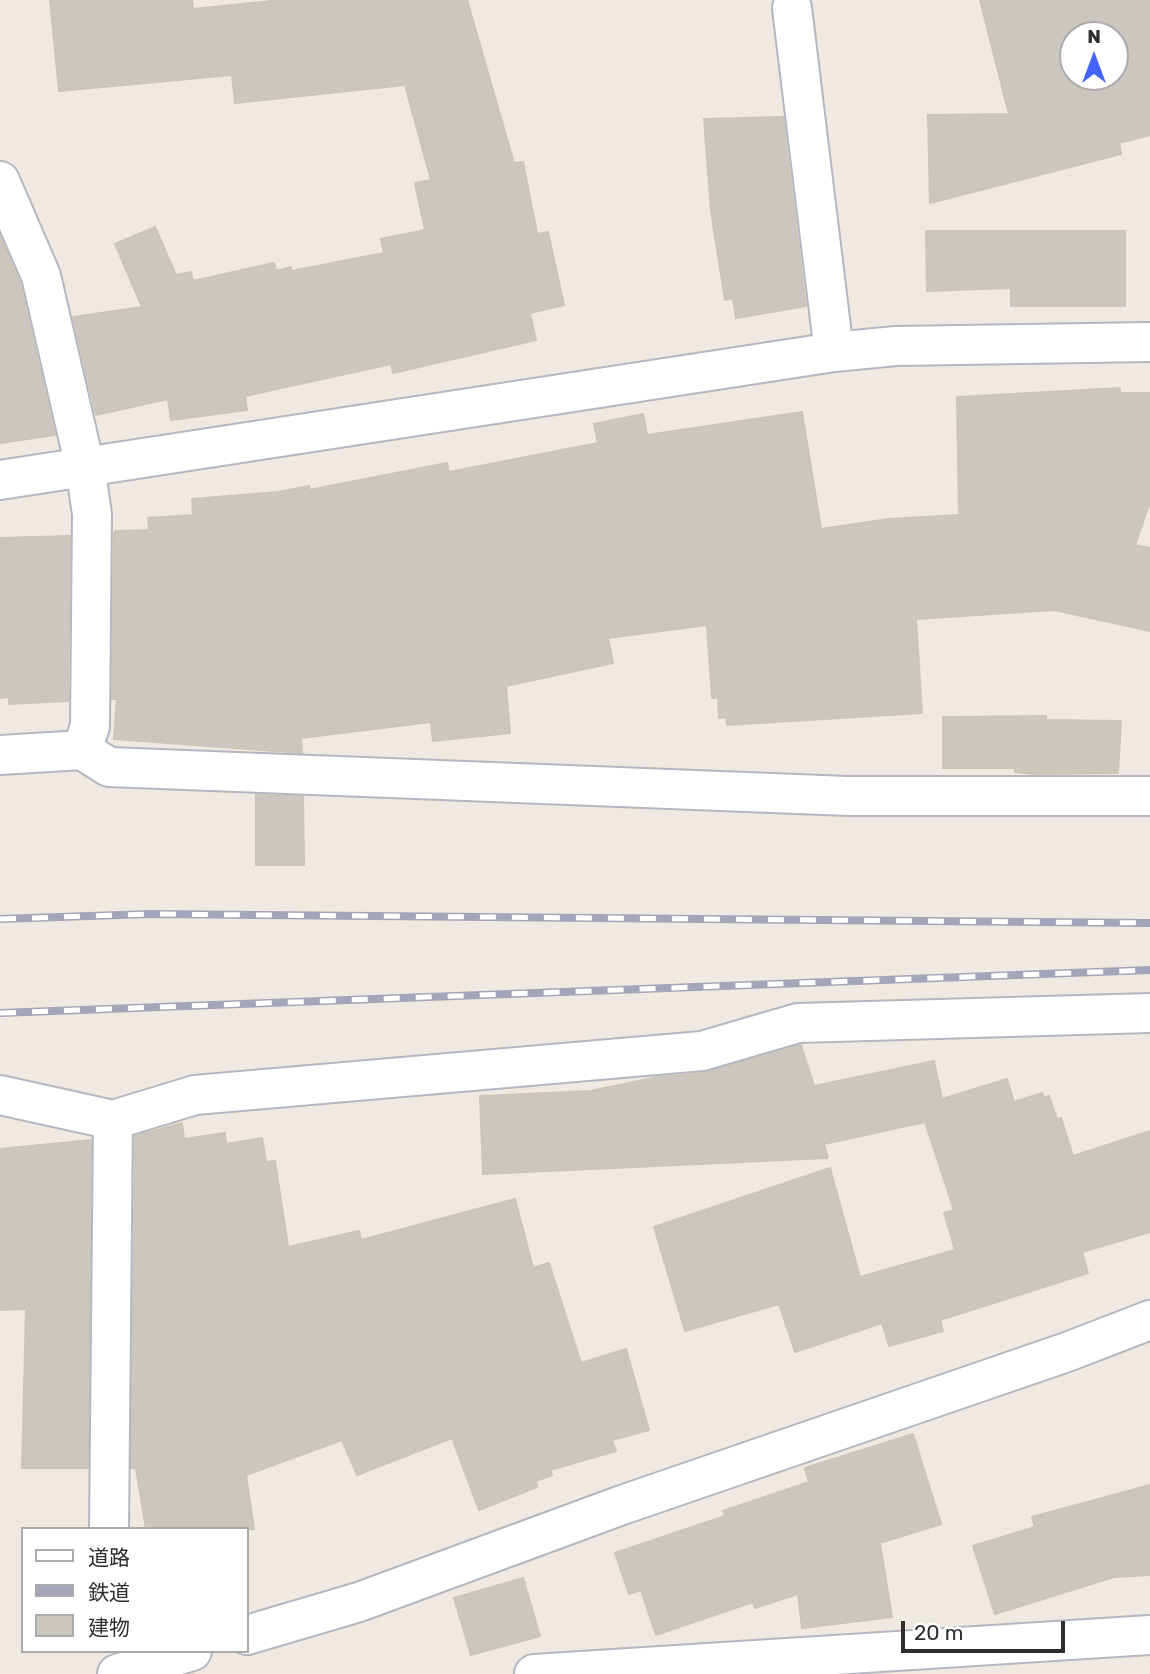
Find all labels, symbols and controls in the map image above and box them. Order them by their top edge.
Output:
north arrow [1059,21,1129,91]
text: N [1087,25,1101,48]
legend [21,1527,248,1653]
text: 道路 [88,1545,130,1570]
text: 鉄道 [88,1580,130,1605]
scale bar [905,1608,1070,1652]
text: 建物 [88,1615,130,1640]
text: 20 m [914,1620,963,1645]

